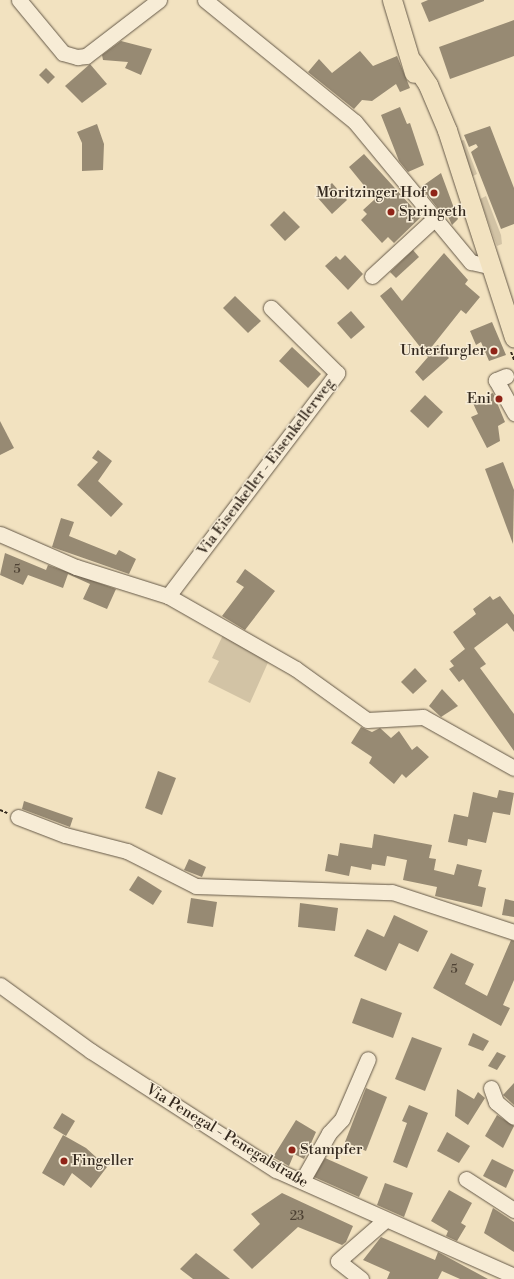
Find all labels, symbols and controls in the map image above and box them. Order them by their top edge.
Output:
place label: Moritzinger Hof [316,184,426,202]
marker: Moritzinger Hof [429,188,439,198]
place label: Springeth [399,203,467,221]
marker: Springeth [386,207,396,217]
place label: Unterfurgler [400,342,486,360]
marker: Unterfurgler [489,346,499,356]
street label: Via Eisenkeller - Eisenkellerweg [194,375,338,559]
place label: Eni [467,390,491,408]
marker: Eni [494,394,504,404]
house number: 5 [13,561,21,577]
house number: 5 [450,961,458,977]
street label: Via Penegal - Penegalstraße [143,1080,311,1192]
place label: Stampfer [300,1141,363,1159]
marker: Stampfer [287,1145,297,1155]
place label: Fingeller [72,1152,134,1170]
marker: Fingeller [59,1156,69,1166]
house number: 23 [290,1208,304,1224]

